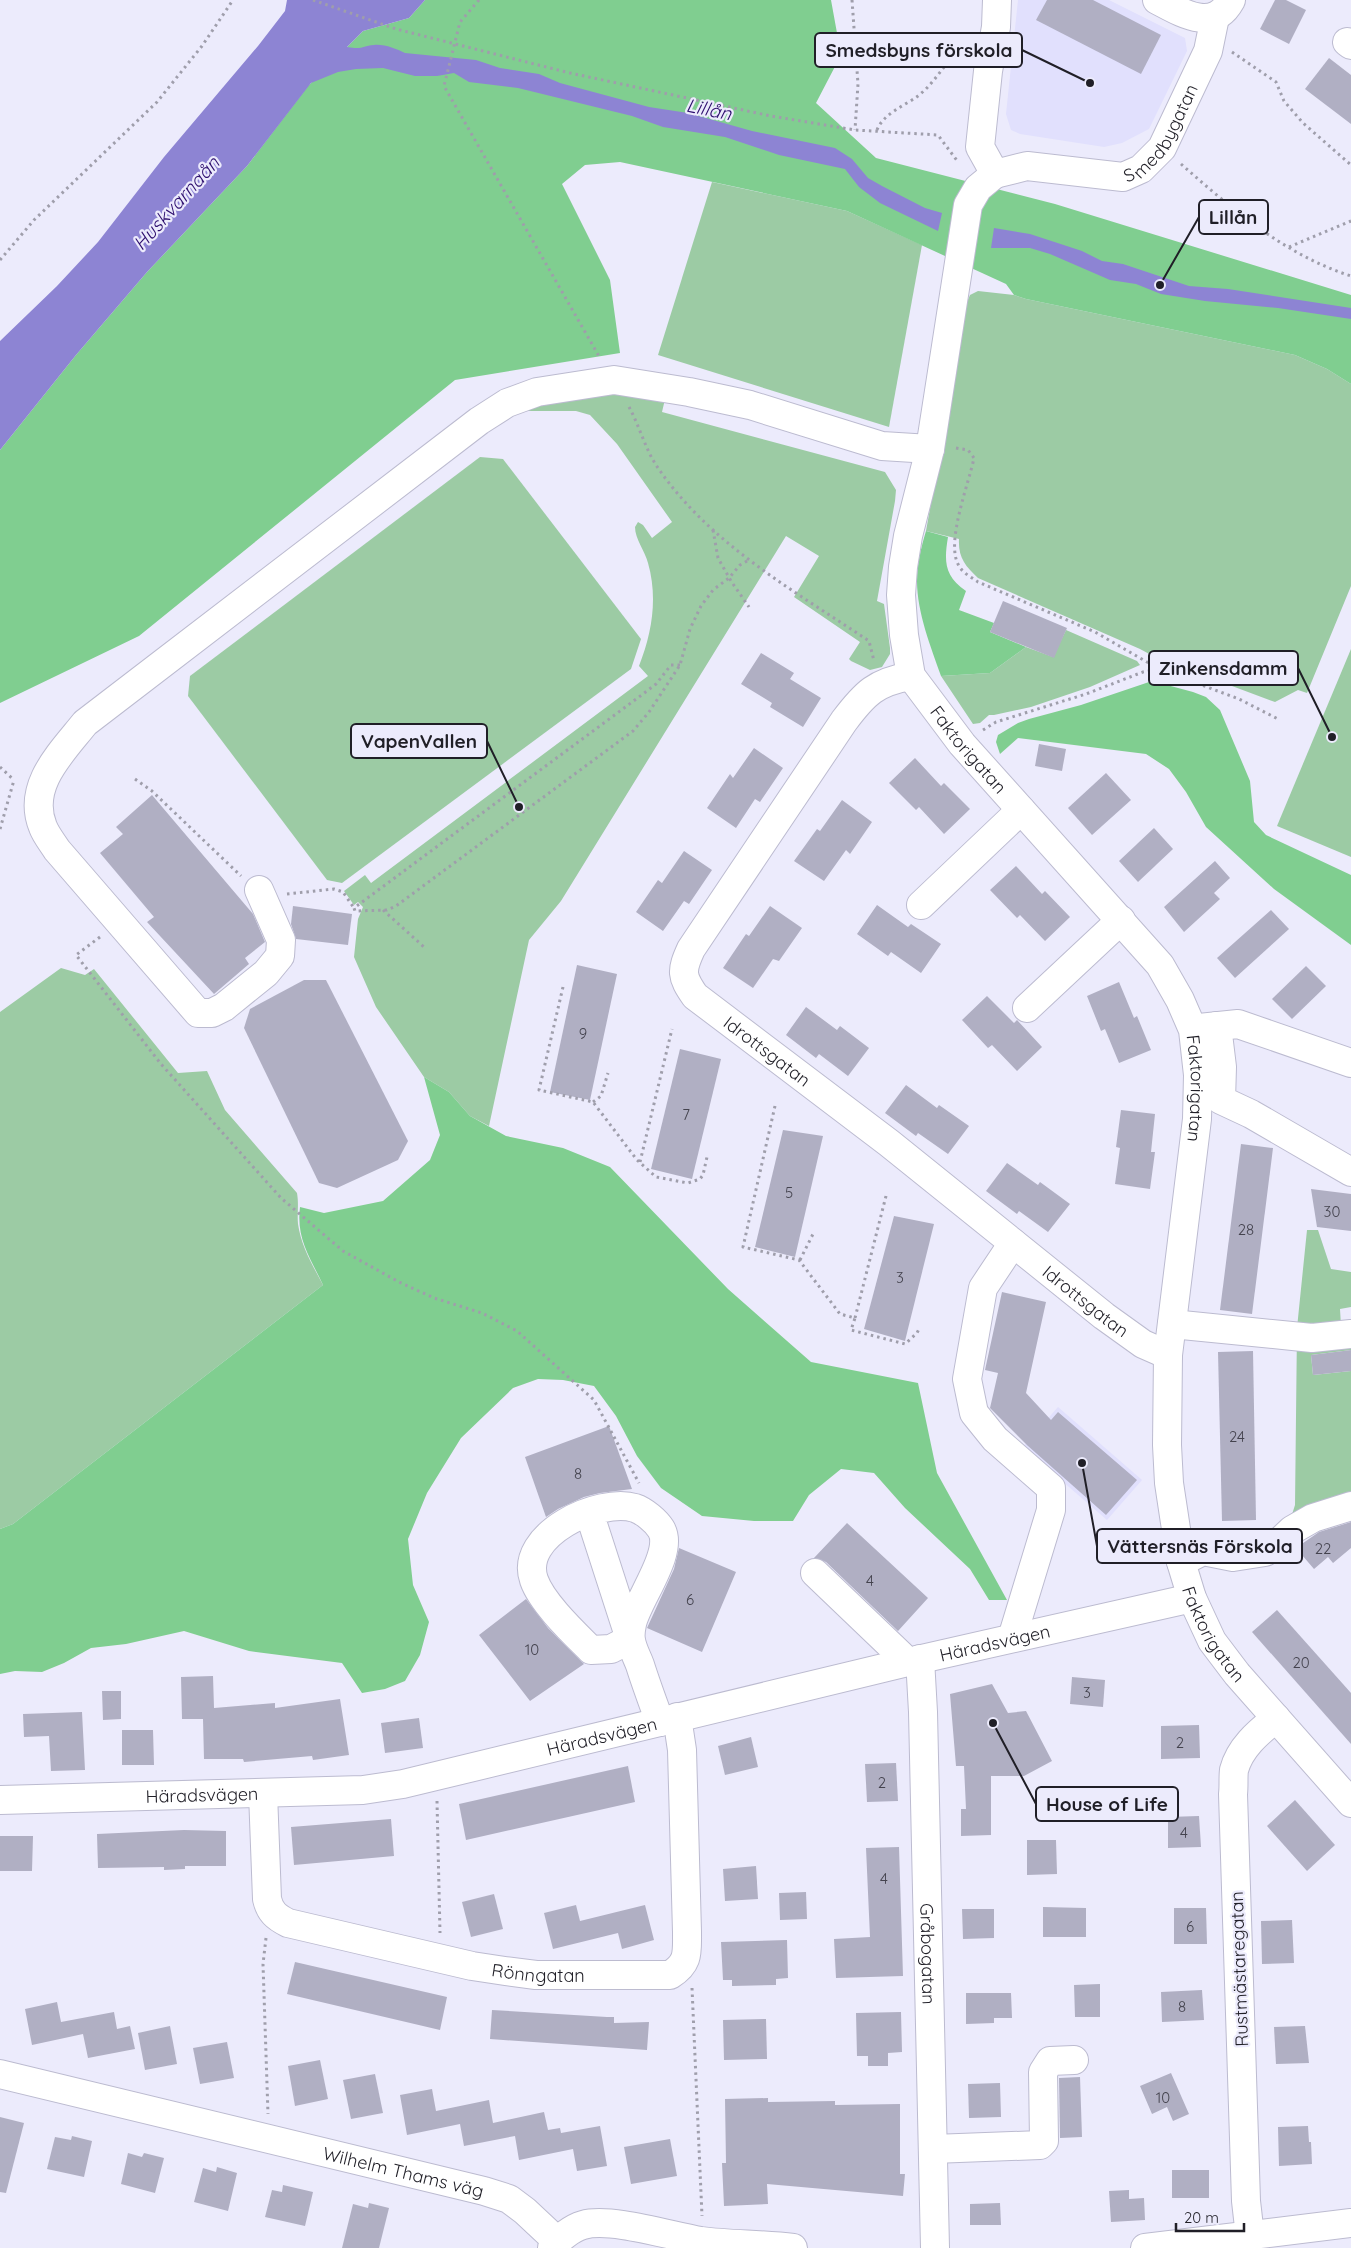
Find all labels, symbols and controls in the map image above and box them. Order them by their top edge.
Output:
callout: Smedsbyns förskola [815,33,1022,67]
text: Smedsbyns förskola [826,38,1012,62]
street label: Smedbygatan [1120,80,1202,187]
water label: Lillån [684,93,735,126]
water label: Huskvarnaån [128,151,225,255]
callout: Lillån [1199,200,1268,234]
text: Lillån [1209,205,1257,229]
callout: Zinkensdamm [1149,651,1298,685]
text: Zinkensdamm [1158,656,1288,680]
street label: Faktorigatan [926,701,1012,798]
callout: VapenVallen [351,724,487,758]
text: VapenVallen [361,729,477,753]
street label: Idrottsgatan [719,1010,816,1091]
house number: 9 [579,1024,587,1043]
street label: Faktorigatan [1182,1034,1210,1143]
house number: 7 [682,1105,690,1124]
house number: 5 [785,1183,793,1202]
house number: 30 [1324,1202,1340,1221]
house number: 28 [1238,1220,1254,1239]
street label: Idrottsgatan [1038,1260,1134,1342]
house number: 3 [896,1268,904,1287]
house number: 24 [1229,1427,1245,1446]
house number: 8 [574,1464,582,1483]
callout: Vättersnäs Förskola [1097,1529,1302,1563]
text: Vättersnäs Förskola [1107,1534,1293,1558]
house number: 22 [1315,1539,1331,1558]
house number: 4 [866,1571,874,1590]
street label: Faktorigatan [1178,1583,1250,1687]
house number: 6 [686,1590,694,1609]
street label: Häradsvägen [937,1619,1052,1666]
house number: 10 [525,1640,539,1659]
house number: 20 [1292,1653,1310,1672]
house number: 3 [1083,1683,1091,1702]
street label: Häradsvägen [544,1712,659,1760]
house number: 2 [1176,1733,1184,1752]
house number: 2 [878,1773,886,1792]
street label: Häradsvägen [145,1781,259,1807]
callout: House of Life [1036,1787,1178,1821]
text: House of Life [1046,1792,1168,1816]
house number: 4 [1180,1823,1188,1842]
house number: 4 [880,1869,888,1888]
street label: Rustmästaregatan [1225,1891,1253,2047]
street label: Gråbogatan [916,1903,941,2005]
house number: 6 [1186,1917,1194,1936]
street label: Rönngatan [490,1958,585,1987]
house number: 8 [1178,1997,1186,2016]
house number: 10 [1156,2088,1170,2107]
street label: Wilhelm Thams väg [321,2141,486,2202]
scale bar [1176,2200,1244,2232]
text: 20 m [1184,2208,1219,2227]

